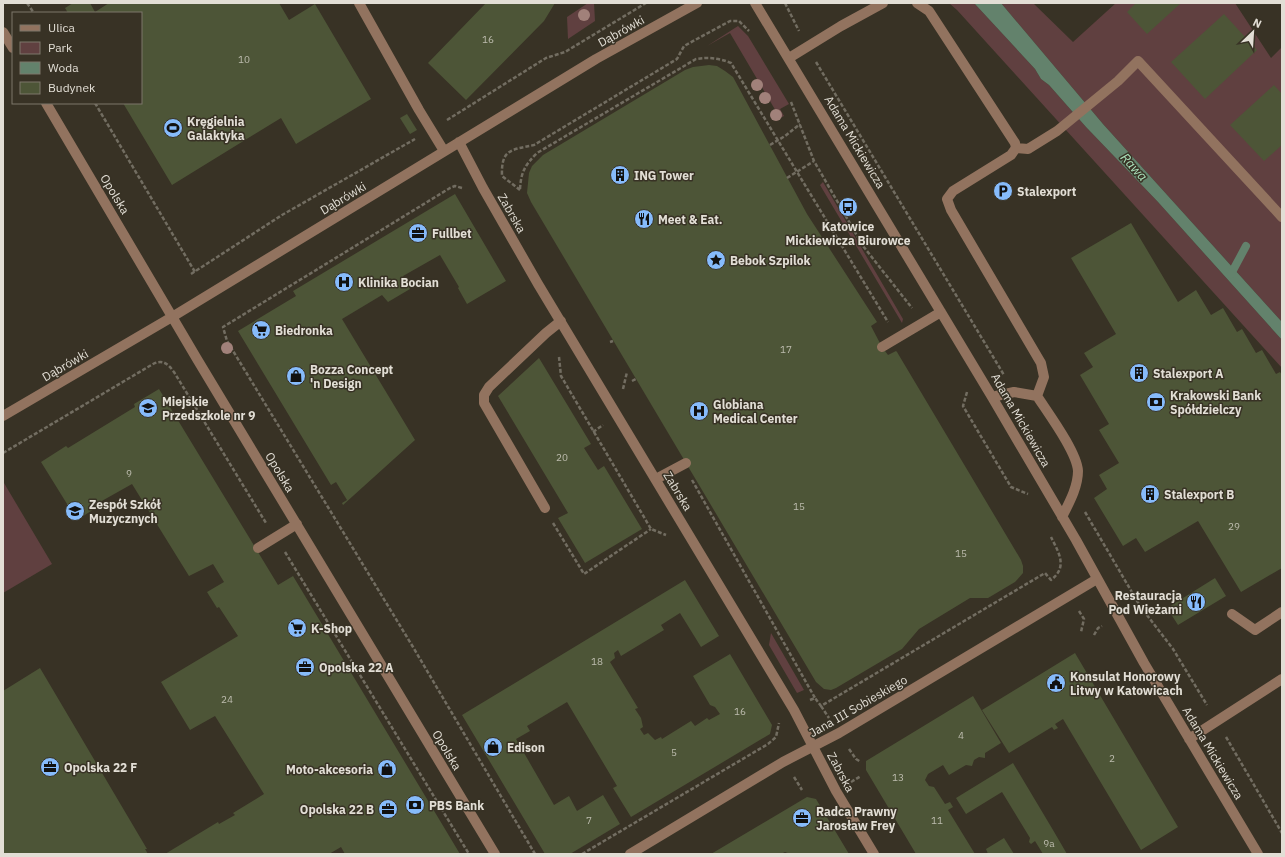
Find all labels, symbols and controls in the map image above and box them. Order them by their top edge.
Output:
legend [12,12,142,104]
street label: Dąbrówki [595,12,647,50]
north arrow [1233,12,1273,52]
text: N [1251,15,1264,31]
text: Ulica [48,20,75,35]
house number: 16 [482,33,494,46]
text: Park [48,40,73,55]
house number: 10 [238,53,250,66]
text: Woda [48,60,79,75]
text: Budynek [48,80,96,95]
street label: Adama Mickiewicza [821,93,889,192]
place label: Kręgielnia Galaktyka [187,114,245,143]
sports icon: Kręgielnia Galaktyka [162,117,184,139]
water label: Rawa [1117,149,1151,185]
building icon: ING Tower [609,164,631,186]
place label: ING Tower [634,168,694,183]
street label: Opolska [97,171,133,217]
street label: Dąbrówki [317,178,369,218]
parking icon: Stalexport [992,180,1014,202]
place label: Stalexport [1017,184,1077,199]
street label: Zabrska [495,191,530,236]
bus stop icon: Katowice Mickiewicza Biurowce [837,196,859,218]
restaurant icon: Meet & Eat. [633,208,655,230]
place label: Meet & Eat. [658,212,723,227]
place label: Katowice Mickiewicza Biurowce [786,219,911,248]
office icon: Fullbet [407,222,429,244]
place label: Fullbet [432,226,472,241]
place icon: Bebok Szpilok [705,249,727,271]
place label: Bebok Szpilok [730,253,810,268]
hospital icon: Klinika Bocian [333,271,355,293]
place label: Klinika Bocian [358,275,439,290]
supermarket icon: Biedronka [250,319,272,341]
place label: Biedronka [275,323,333,338]
house number: 17 [780,343,792,356]
street label: Dąbrówki [39,346,91,384]
place label: Bozza Concept 'n Design [310,362,394,391]
building icon: Stalexport A [1128,362,1150,384]
shop icon: Bozza Concept 'n Design [285,365,307,387]
place label: Stalexport A [1153,366,1223,381]
street label: Adama Mickiewicza [988,371,1054,470]
place label: Krakowski Bank Spółdzielczy [1170,388,1261,417]
bank icon: Krakowski Bank Spółdzielczy [1145,391,1167,413]
place label: Miejskie Przedszkole nr 9 [162,394,255,423]
school or university icon: Miejskie Przedszkole nr 9 [137,397,159,419]
place label: Globiana Medical Center [713,397,798,426]
hospital icon: Globiana Medical Center [688,400,710,422]
street label: Opolska [262,449,298,495]
house number: 20 [556,451,568,464]
house number: 9 [126,467,132,480]
street label: Zabrska [660,469,696,514]
building icon: Stalexport B [1139,483,1161,505]
place label: Stalexport B [1164,487,1234,502]
place label: Zespół Szkół Muzycznych [89,497,161,526]
school or university icon: Zespół Szkół Muzycznych [64,500,86,522]
house number: 15 [793,500,805,513]
house number: 29 [1228,520,1240,533]
house number: 15 [955,547,967,560]
place label: Restauracja Pod Wieżami [1108,588,1182,617]
restaurant icon: Restauracja Pod Wieżami [1185,591,1207,613]
supermarket icon: K-Shop [286,617,308,639]
place label: K-Shop [311,621,352,636]
house number: 18 [591,655,603,668]
office icon: Opolska 22 A [294,656,316,678]
place label: Opolska 22 A [319,660,393,675]
place label: Konsulat Honorowy Litwy w Katowicach [1070,669,1183,698]
street label: Jana III Sobieskiego [806,672,910,740]
public building icon: Konsulat Honorowy Litwy w Katowicach [1045,672,1067,694]
house number: 24 [221,693,233,706]
street label: Adama Mickiewicza [1179,704,1247,803]
house number: 16 [734,705,746,718]
street label: Opolska [429,727,465,773]
house number: 4 [958,729,964,742]
shop icon: Edison [482,736,504,758]
place label: Edison [507,740,545,755]
house number: 5 [671,746,677,759]
street label: Zabrska [824,749,858,795]
house number: 2 [1109,752,1115,765]
office icon: Opolska 22 F [39,756,61,778]
shop icon: Moto-akcesoria [376,758,398,780]
place label: Opolska 22 F [64,760,137,775]
place label: Moto-akcesoria [286,762,373,777]
house number: 13 [892,771,904,784]
bank icon: PBS Bank [404,794,426,816]
office icon: Opolska 22 B [377,798,399,820]
place label: PBS Bank [429,798,484,813]
place label: Opolska 22 B [300,802,374,817]
place label: Radca Prawny Jarosław Frey [816,804,897,833]
office icon: Radca Prawny Jarosław Frey [791,807,813,829]
house number: 7 [586,814,592,827]
house number: 11 [931,814,943,827]
house number: 9a [1043,837,1055,850]

